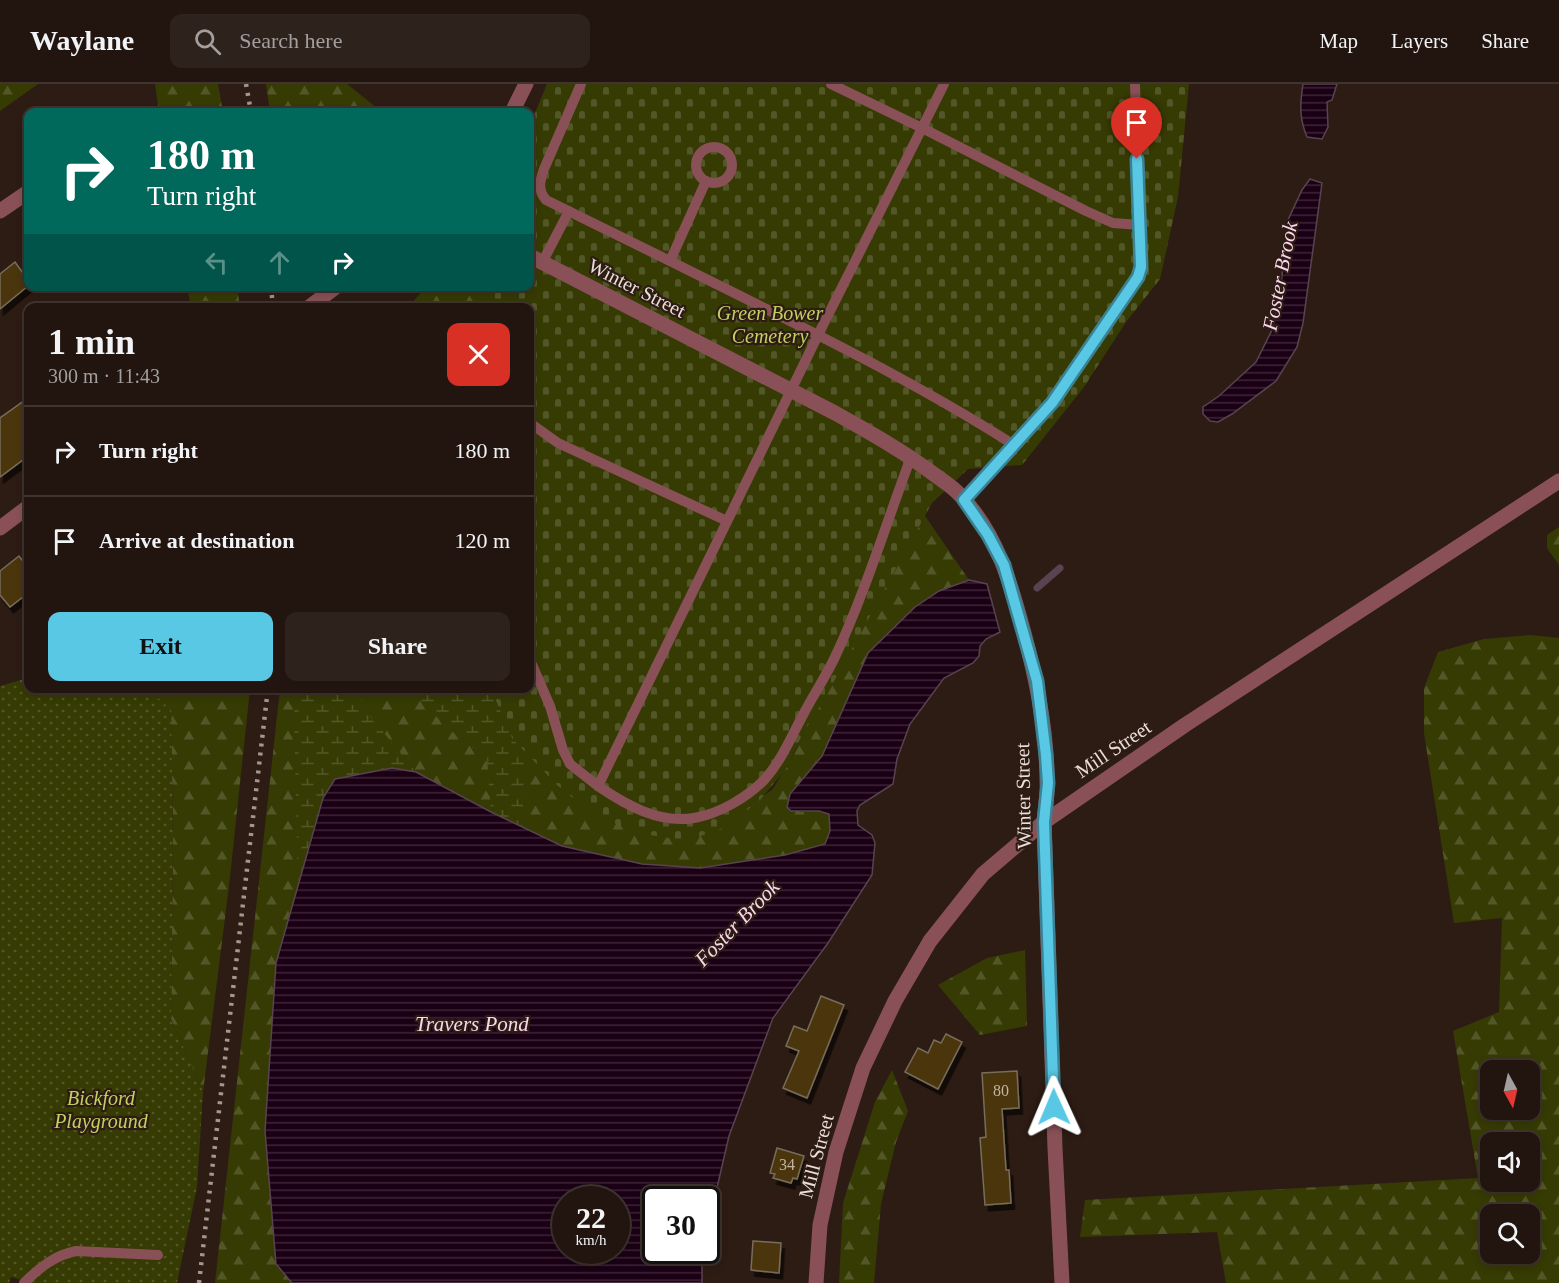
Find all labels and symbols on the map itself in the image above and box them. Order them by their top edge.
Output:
pin [1111,97,1162,159]
water label: Foster Brook [1257,219,1302,334]
street label: Winter Street [585,254,690,322]
park label: Green Bower Cemetery [717,302,823,348]
street label: Mill Street [1071,716,1155,782]
street label: Winter Street [1011,742,1035,849]
water label: Foster Brook [689,874,785,972]
water label: Travers Pond [415,1012,529,1036]
north arrow [1480,1060,1540,1120]
position arrow [1022,1075,1086,1139]
house number: 80 [993,1082,1009,1099]
park label: Bickford Playground [53,1087,149,1133]
street label: Mill Street [794,1111,838,1200]
house number: 34 [779,1156,795,1173]
speed limit sign: 30 [642,1186,720,1264]

